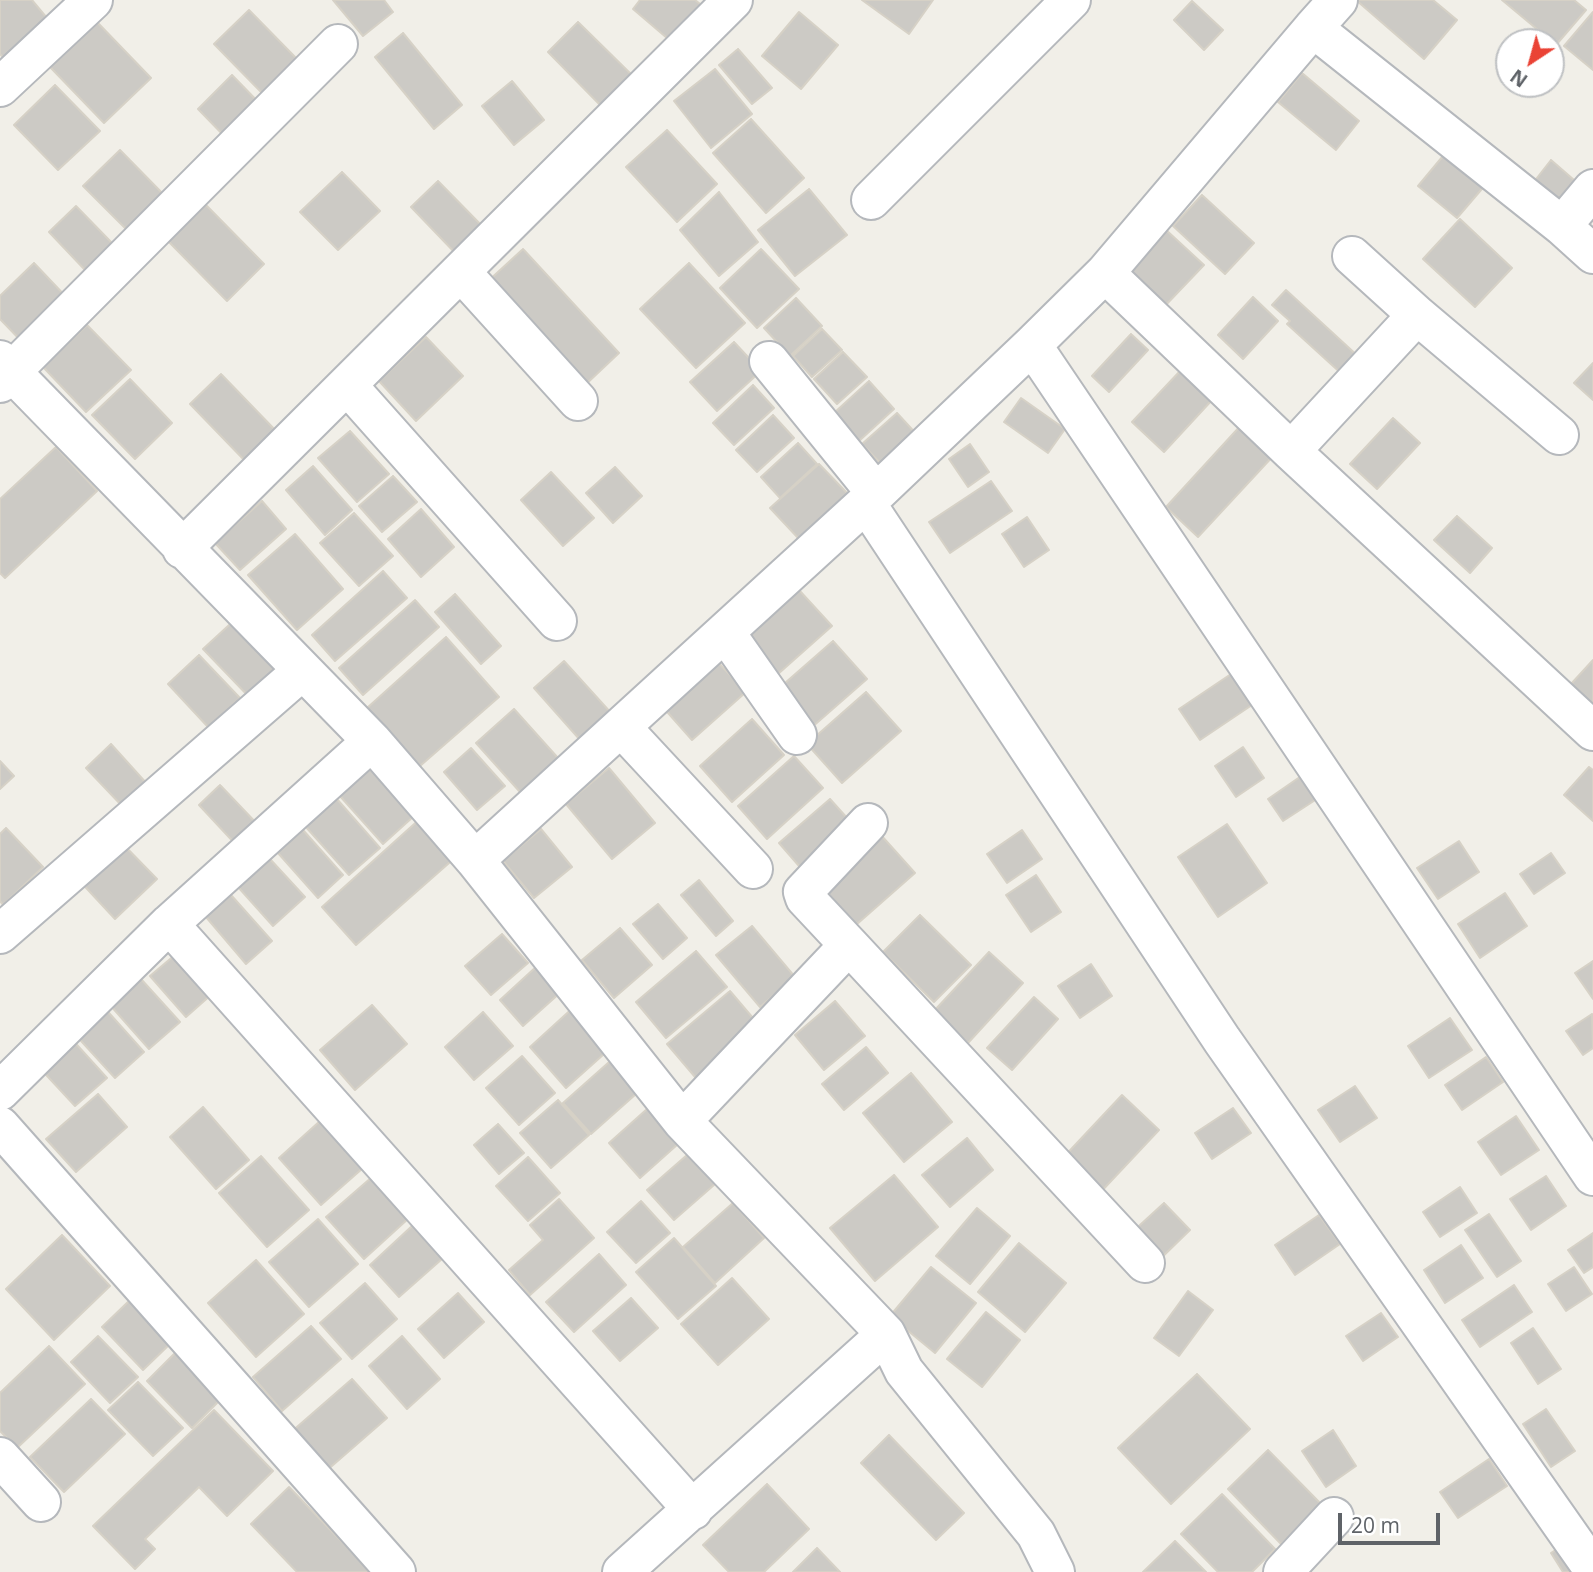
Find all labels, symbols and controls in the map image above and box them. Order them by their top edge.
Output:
north arrow [1495,28,1565,98]
text: N [1505,63,1533,93]
scale bar [1341,1498,1442,1542]
text: 20 m [1351,1511,1400,1539]

